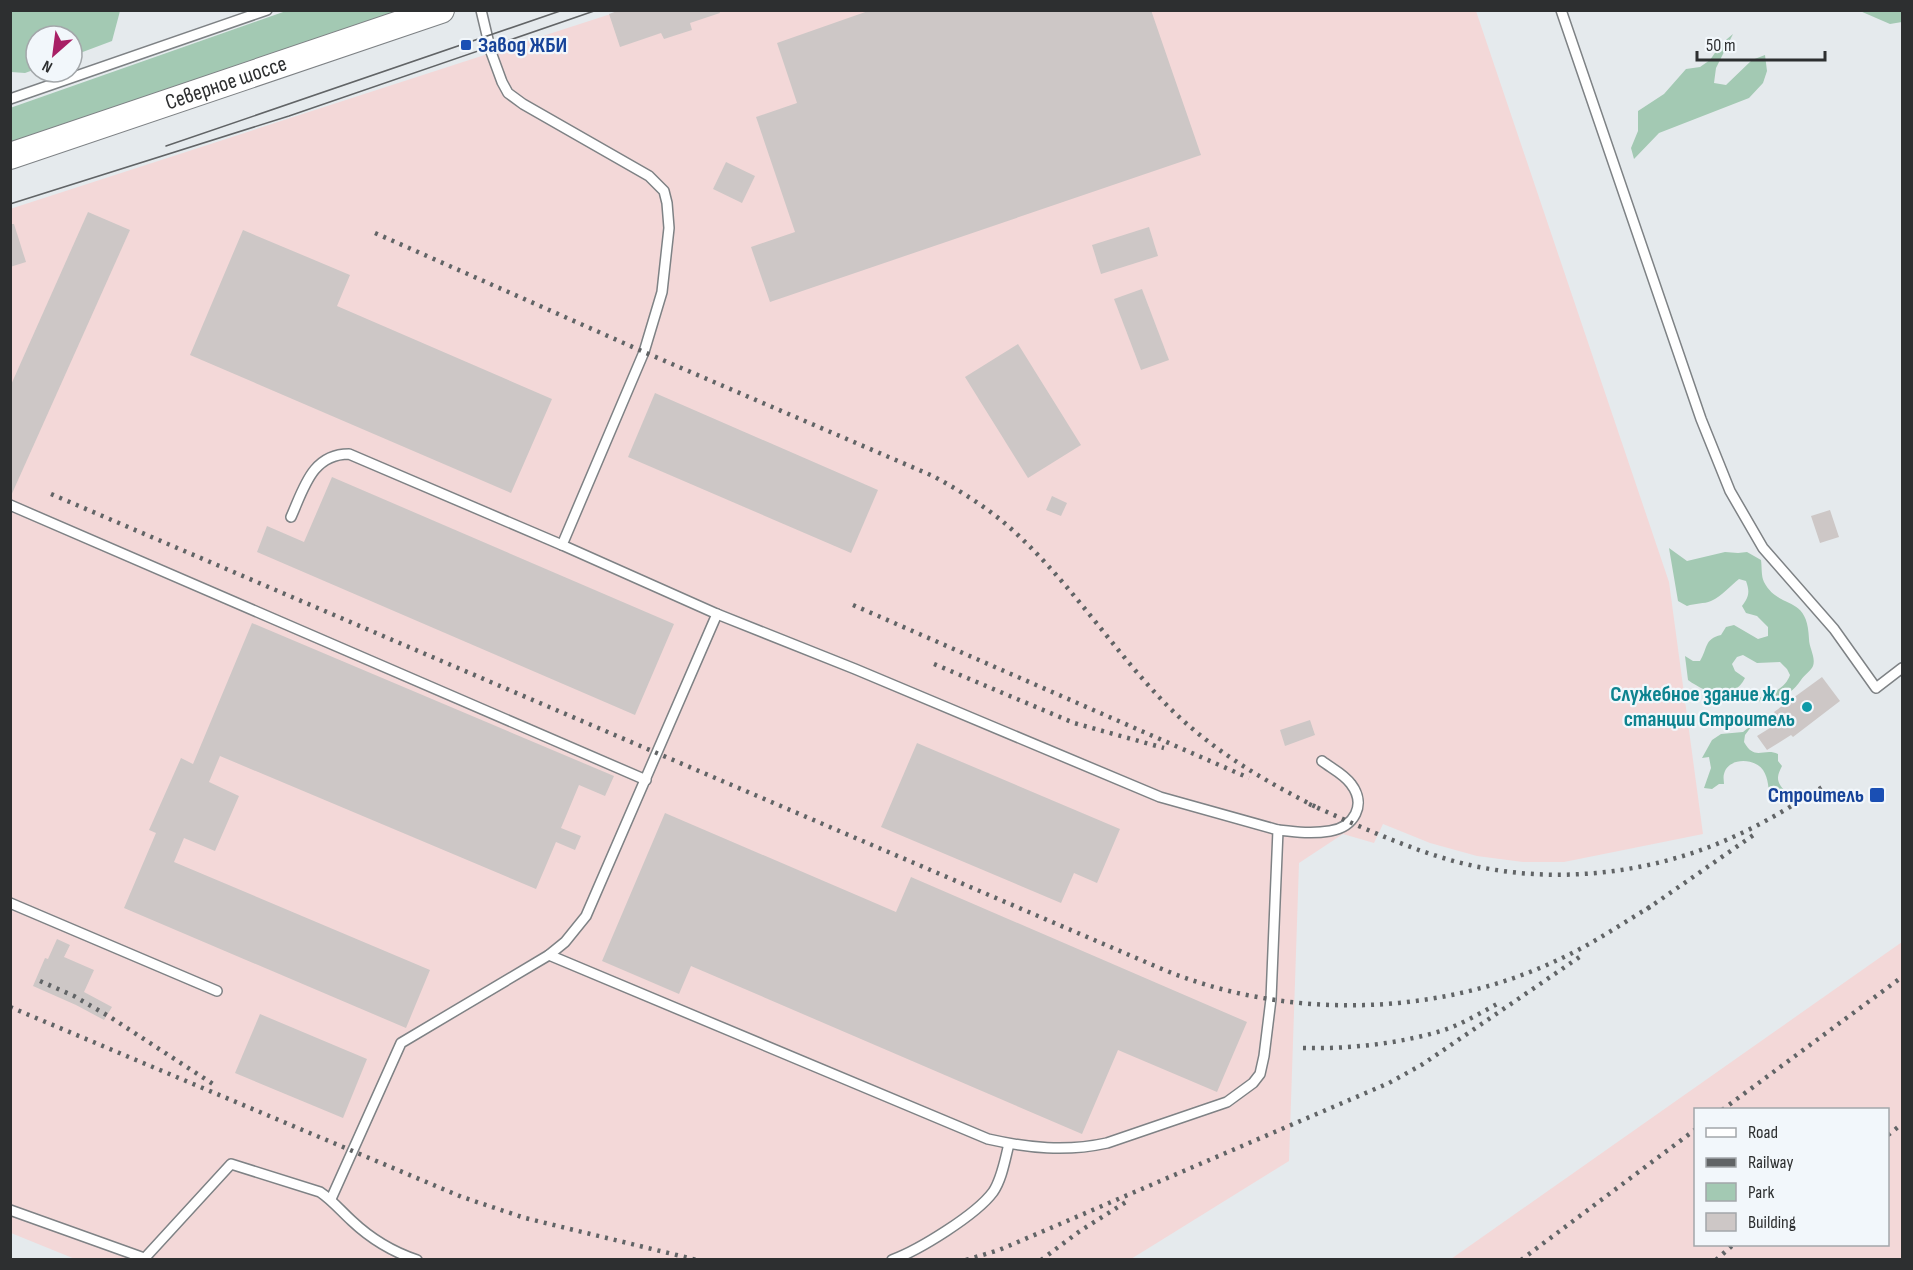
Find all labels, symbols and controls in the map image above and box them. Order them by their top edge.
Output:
north arrow [24,24,84,84]
scale bar [1697,24,1824,62]
place label: Завод ЖБИ [478,32,567,59]
text: 50 m [1706,35,1736,56]
marker: Завод ЖБИ [459,38,473,52]
street label: Северное шоссе [162,50,290,116]
text: N [39,56,56,76]
place label: Служебное здание ж.д. станции Строитель [1610,681,1795,733]
marker: Служебное здание ж.д. станции Строитель [1800,700,1814,714]
place label: Строитель [1768,782,1864,809]
marker: Строитель [1868,786,1886,804]
legend [1694,1108,1889,1246]
text: Road [1748,1122,1778,1143]
text: Railway [1748,1152,1793,1173]
text: Park [1748,1182,1774,1203]
text: Building [1748,1212,1796,1233]

